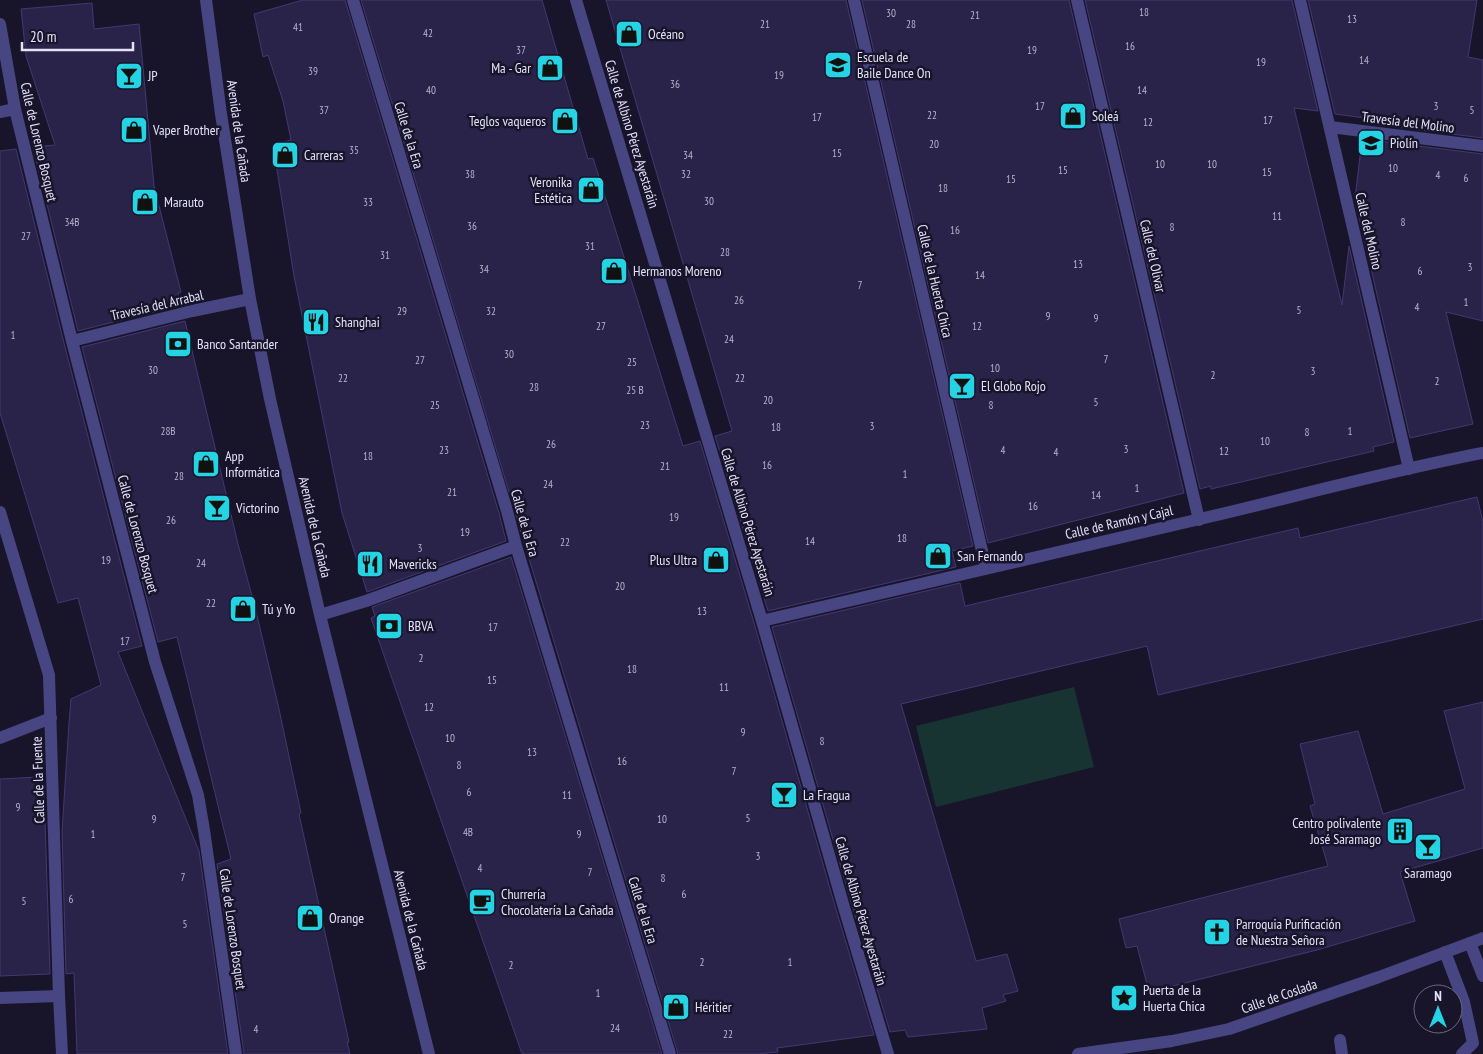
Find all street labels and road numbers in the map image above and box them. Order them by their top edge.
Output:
street label: Calle de Albino Pérez Ayestaráin [601,58,663,210]
street label: Avenida de la Cañada [223,79,255,183]
street label: Calle de Lorenzo Bosquet [17,81,62,204]
street label: Calle de la Era [390,99,428,171]
street label: Travesía del Molino [1360,107,1456,137]
street label: Calle del Molino [1351,191,1387,271]
street label: Calle del Olivar [1136,218,1170,294]
street label: Calle de la Huerta Chica [913,223,957,339]
street label: Travesía del Arrabal [109,285,206,324]
street label: Calle de Albino Pérez Ayestaráin [717,446,779,598]
street label: Calle de Lorenzo Bosquet [114,473,163,595]
street label: Avenida de la Cañada [295,475,335,579]
street label: Calle de la Era [507,487,543,559]
street label: Calle de Ramón y Cajal [1063,501,1175,543]
street label: Calle de la Fuente [27,736,49,824]
street label: Calle de Albino Pérez Ayestaráin [831,834,891,988]
street label: Calle de Lorenzo Bosquet [216,867,250,991]
street label: Avenida de la Cañada [390,868,432,972]
street label: Calle de la Era [624,874,662,946]
street label: Calle de Coslada [1239,975,1319,1017]

